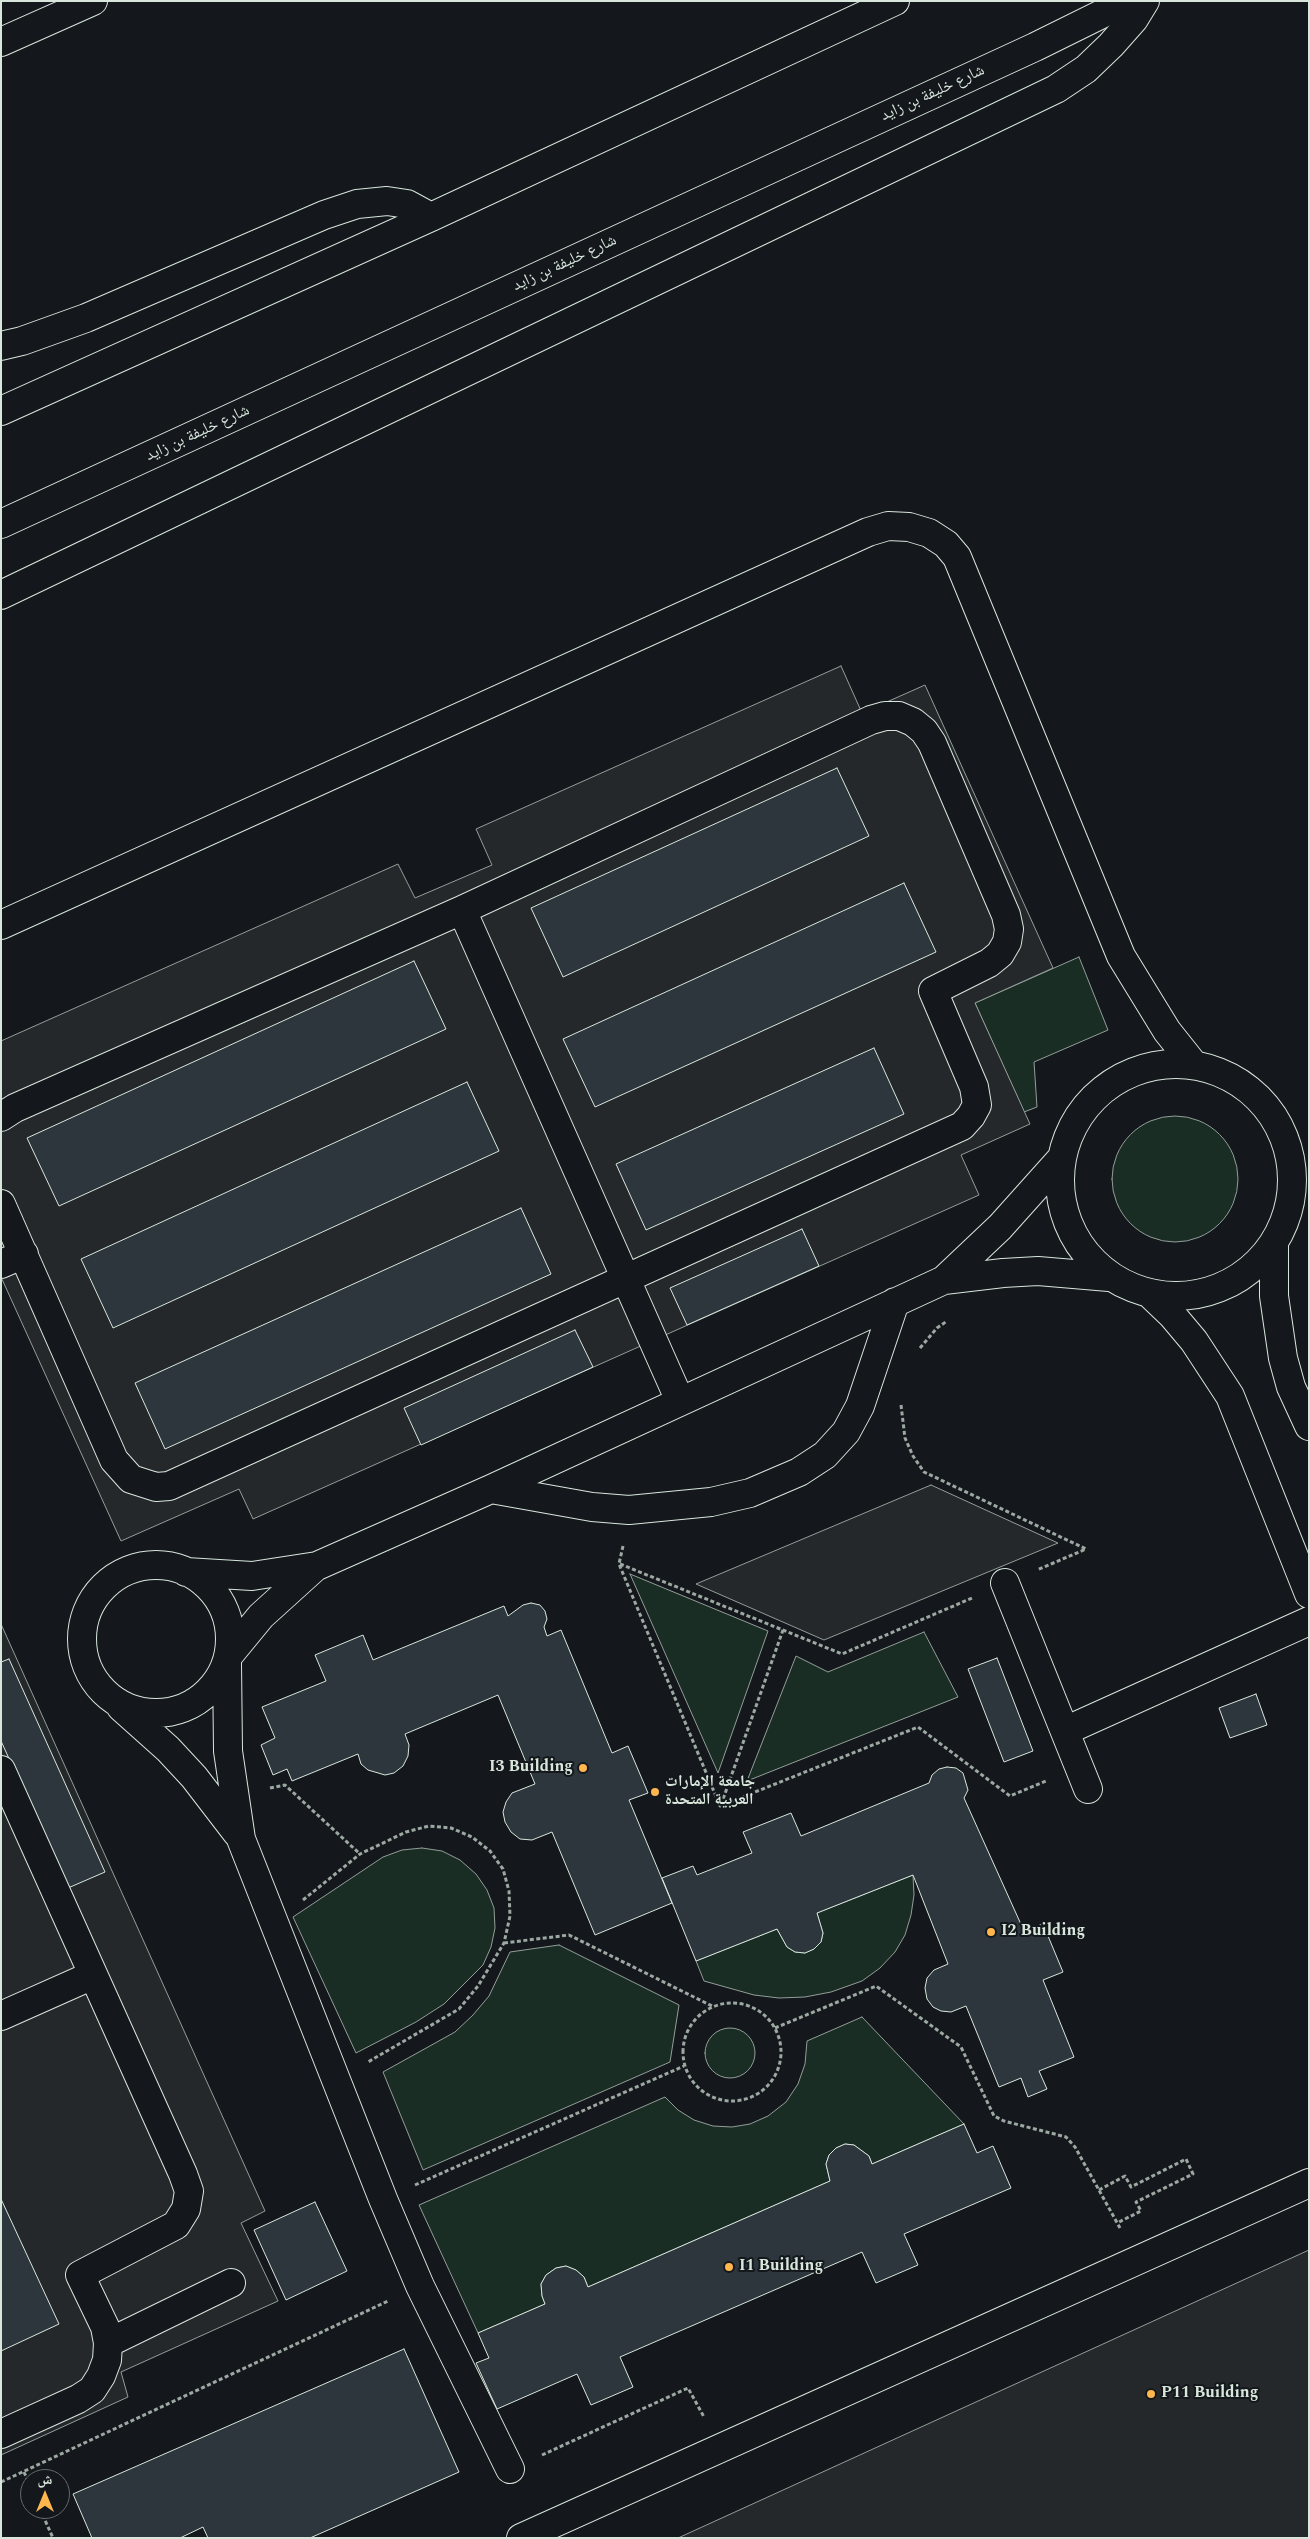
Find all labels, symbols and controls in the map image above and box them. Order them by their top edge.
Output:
street label: شارع خليفة بن زايد [878,62,988,126]
street label: شارع خليفة بن زايد [510,232,620,296]
street label: شارع خليفة بن زايد [143,402,253,466]
place label: I3 Building [489,1758,573,1778]
marker: I3 Building [577,1762,589,1774]
place label: جامعة الإمارات العربية المتحدة [665,1773,755,1811]
marker: جامعة الإمارات العربية المتحدة [649,1786,661,1798]
place label: I2 Building [1001,1922,1085,1942]
marker: I2 Building [985,1926,997,1938]
place label: I1 Building [739,2257,823,2277]
marker: I1 Building [723,2261,735,2273]
place label: P11 Building [1161,2384,1258,2404]
marker: P11 Building [1145,2388,1157,2400]
north arrow [20,2469,70,2519]
text: ش [38,2469,52,2490]

